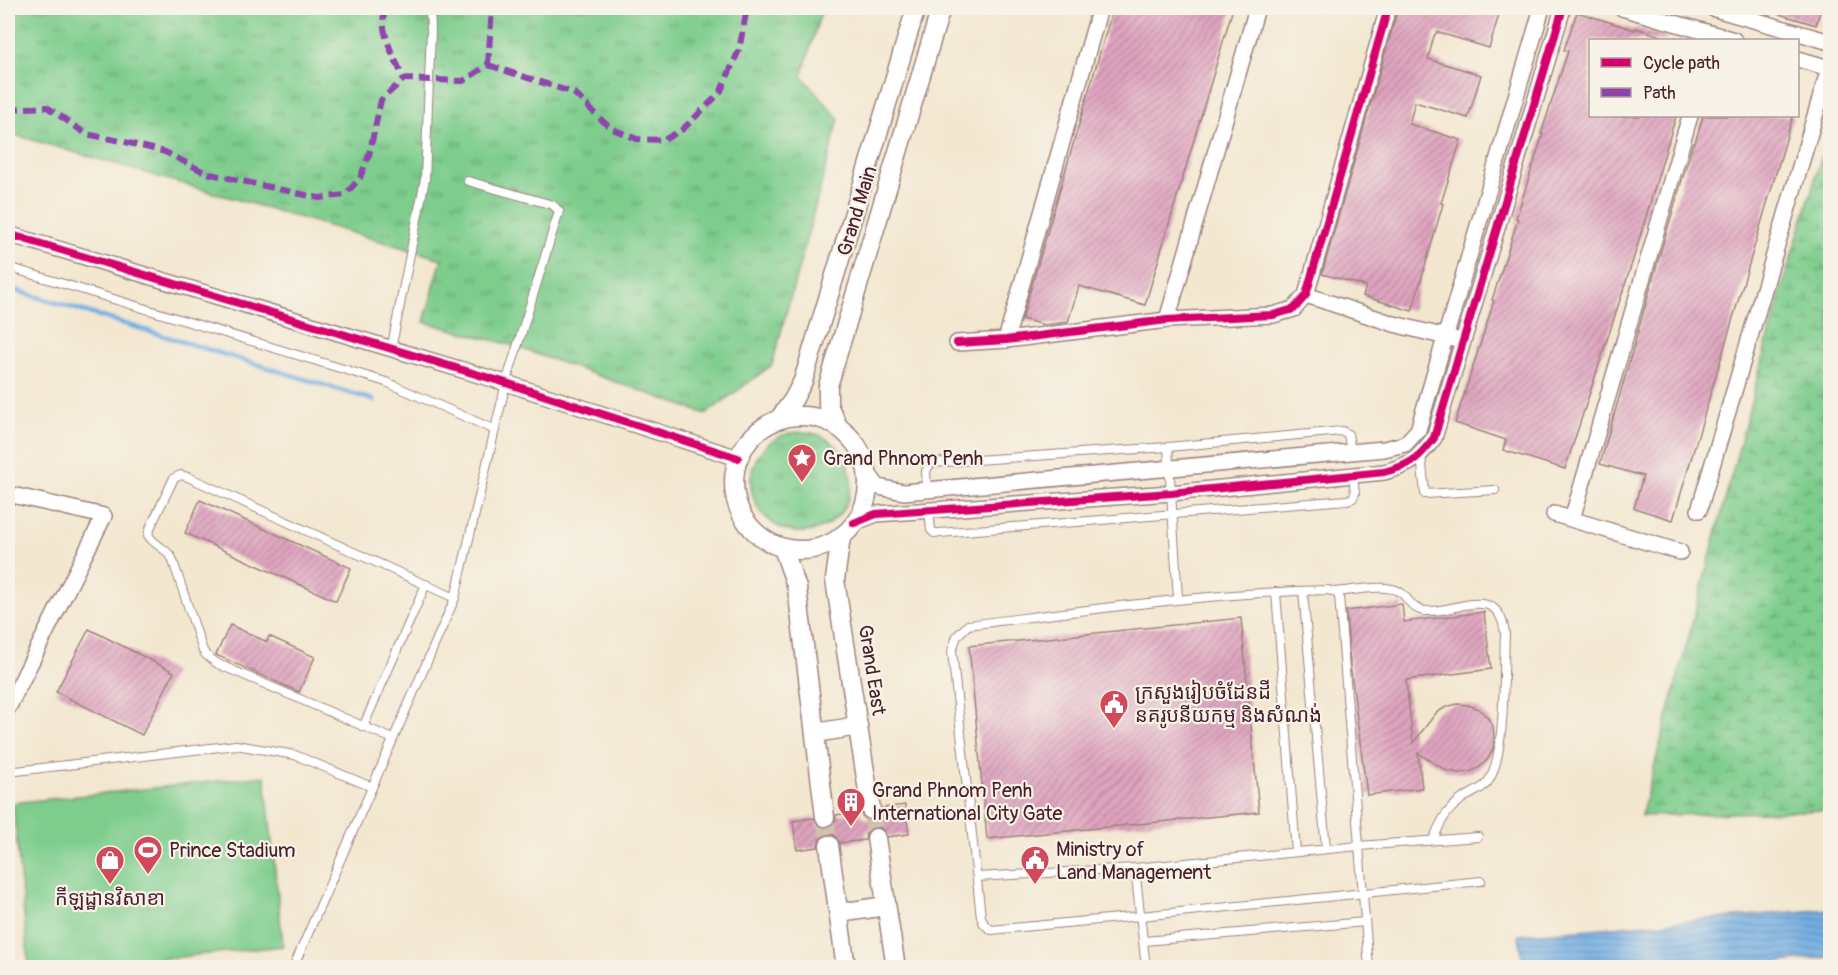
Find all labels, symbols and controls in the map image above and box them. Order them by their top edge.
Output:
legend [1589,39,1799,117]
text: Cycle path [1643,52,1720,75]
text: Path [1643,82,1676,105]
street label: Grand Main [831,163,883,259]
place icon: Grand Phnom Penh [786,442,818,484]
place label: Grand Phnom Penh [823,446,983,471]
street label: Grand East [853,623,892,718]
place label: ក្រសួងរៀបចំដែនដី នគរូបនីយកម្ម និងសំណង់ [1135,679,1322,728]
public building icon: ក្រសួងរៀបចំដែនដី នគរូបនីយកម្ម និងសំណង់ [1098,688,1130,730]
place label: Grand Phnom Penh International City Gate [872,778,1063,826]
building icon: Grand Phnom Penh International City Gate [835,786,867,828]
sports icon: Prince Stadium [132,834,164,876]
place label: Ministry of Land Management [1056,837,1212,885]
place label: Prince Stadium [169,838,295,863]
shop icon: កីឡដ្ឋានវិសាខា [94,844,126,886]
public building icon: Ministry of Land Management [1019,844,1051,886]
place label: កីឡដ្ឋានវិសាខា [55,886,165,911]

